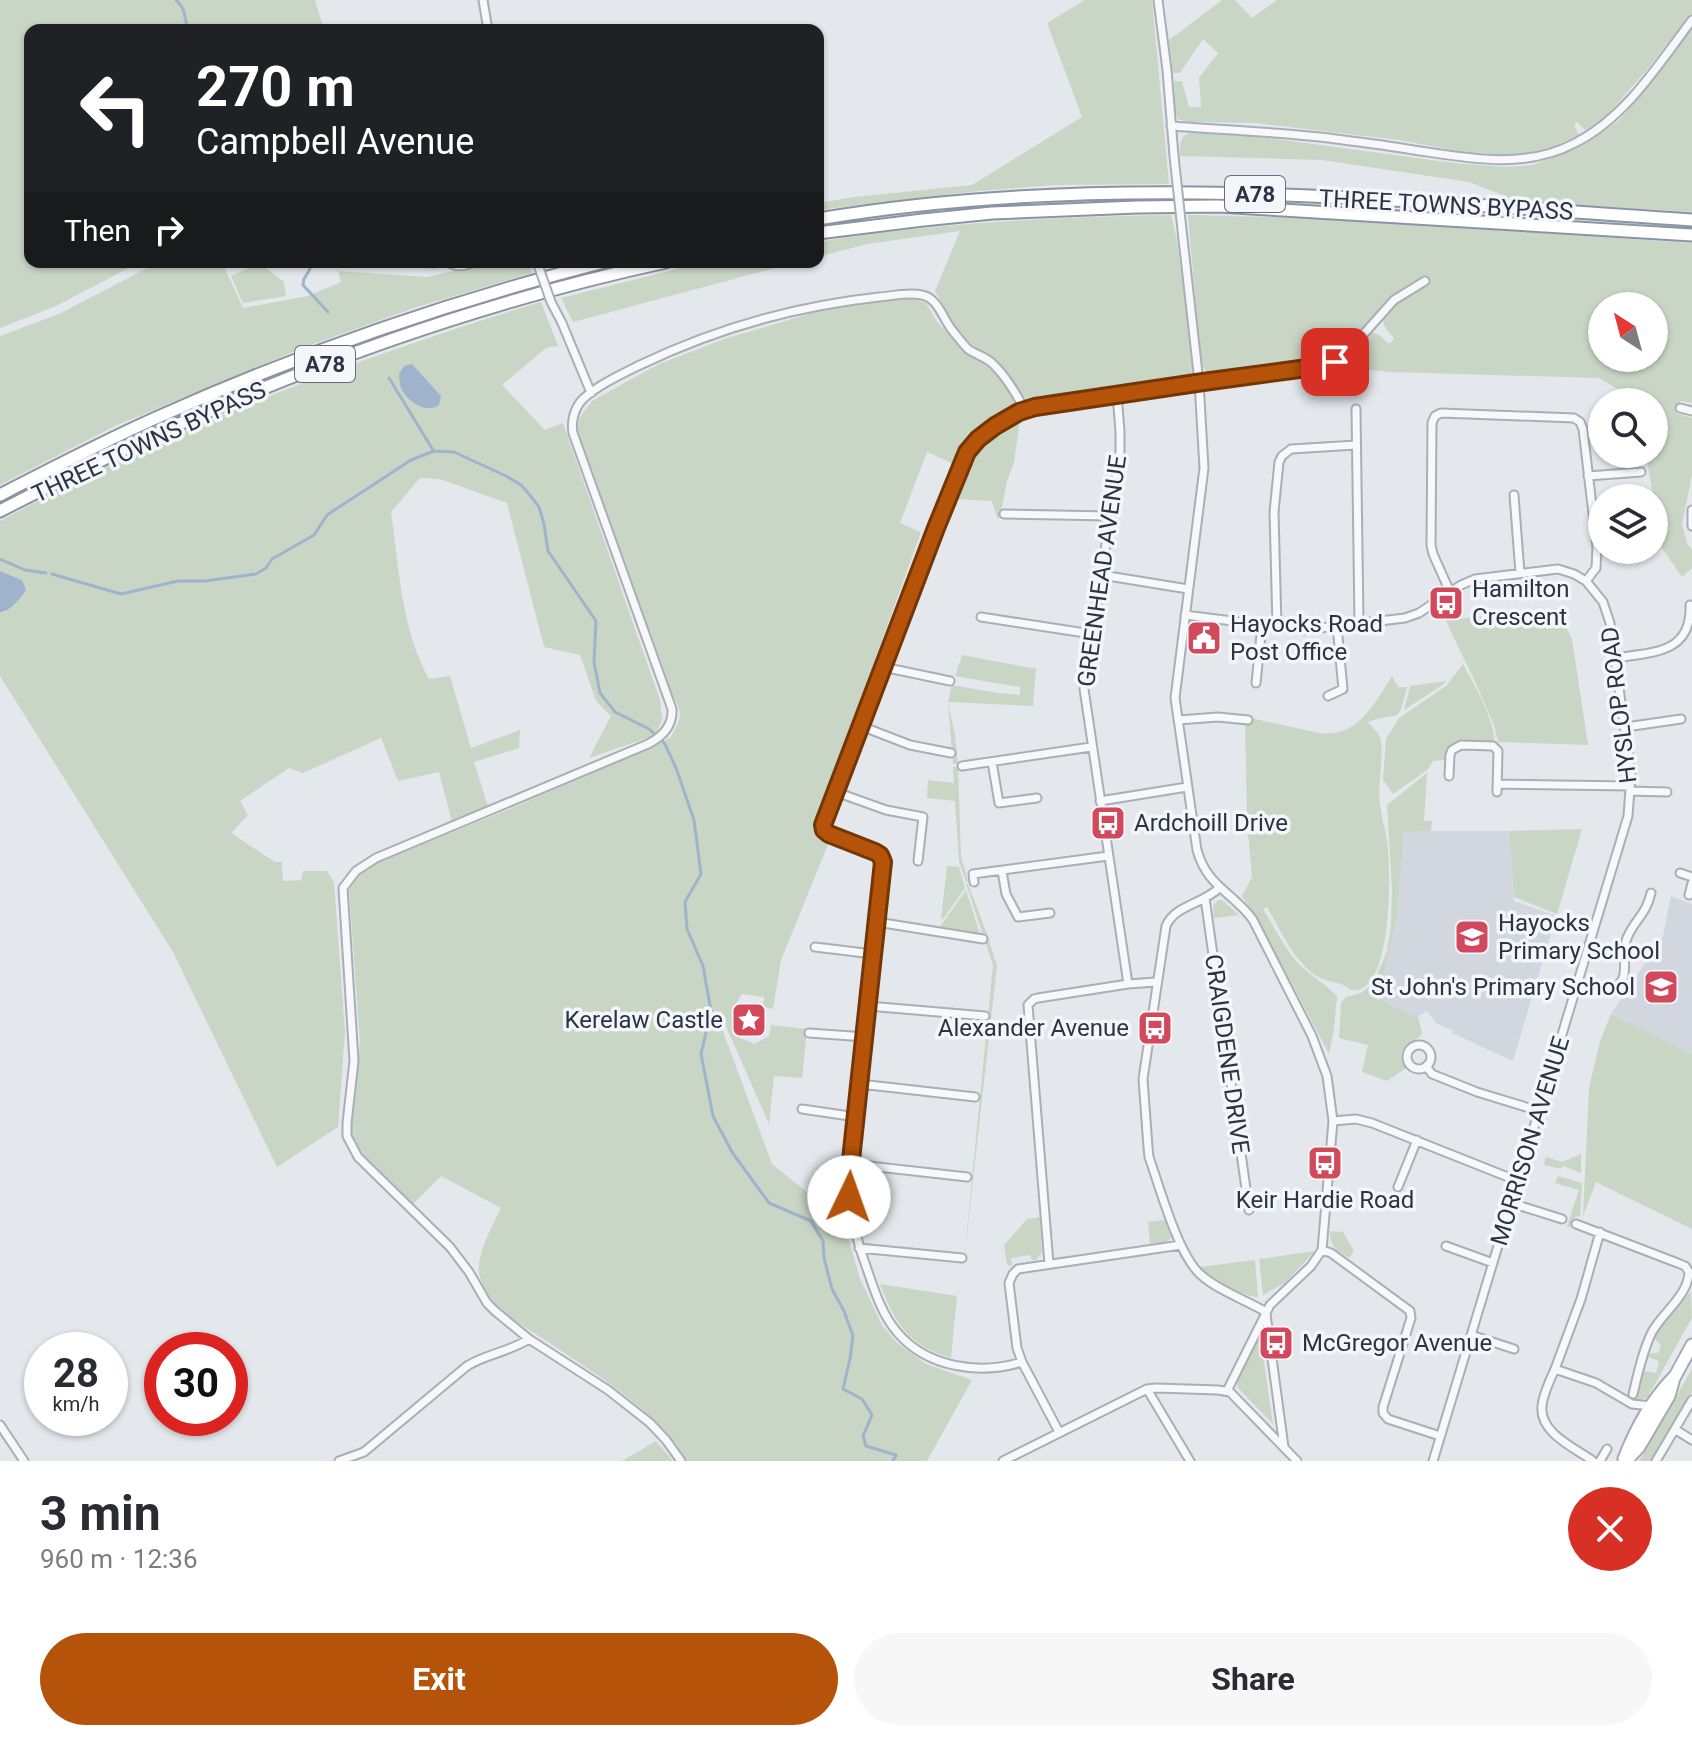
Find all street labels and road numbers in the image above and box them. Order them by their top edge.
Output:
road number: A78 [1225,176,1285,212]
street label: THREE TOWNS BYPASS [1318,184,1574,226]
road number: A78 [295,346,355,382]
street label: THREE TOWNS BYPASS [28,376,270,508]
street label: GREENHEAD AVENUE [1072,453,1132,689]
street label: HYSLOP ROAD [1596,625,1642,785]
street label: CRAIGDENE DRIVE [1199,953,1255,1155]
street label: MORRISON AVENUE [1485,1033,1575,1249]

